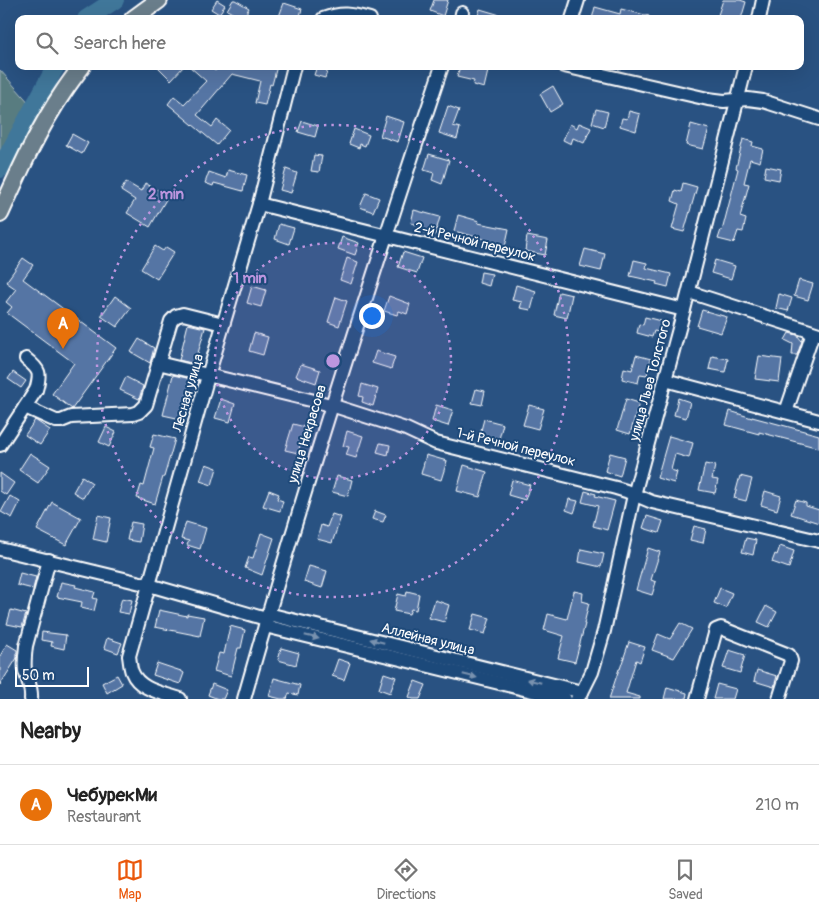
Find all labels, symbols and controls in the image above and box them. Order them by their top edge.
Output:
search box [15,15,804,70]
icon: search [33,29,61,57]
text: Search here [73,31,166,55]
text: 2 min [148,185,184,204]
street label: 2-й Речной переулок [413,219,537,265]
text: 1 min [233,269,267,288]
your location [359,303,385,329]
pin: A [47,308,79,349]
street label: улица Льва Толстого [625,317,675,444]
street label: Лесная улица [168,352,207,435]
centre of rings [324,352,342,370]
street label: улица Некрасова [284,383,330,486]
street label: 1-й Речной переулок [455,424,577,470]
street label: Аллейная улица [380,619,476,659]
one-way arrow [304,633,319,641]
one-way arrow [369,637,384,645]
scale bar [15,664,89,687]
text: 50 m [22,667,55,684]
one-way arrow [462,672,477,680]
one-way arrow [527,677,542,685]
text: Nearby [20,718,81,745]
text: ЧебурекМи [67,783,157,807]
text: A [31,795,41,815]
text: 210 m [755,795,799,815]
text: Restaurant [67,807,141,827]
tab: Map [116,856,144,903]
tab: Directions [376,856,436,903]
tab: Saved [668,856,703,903]

